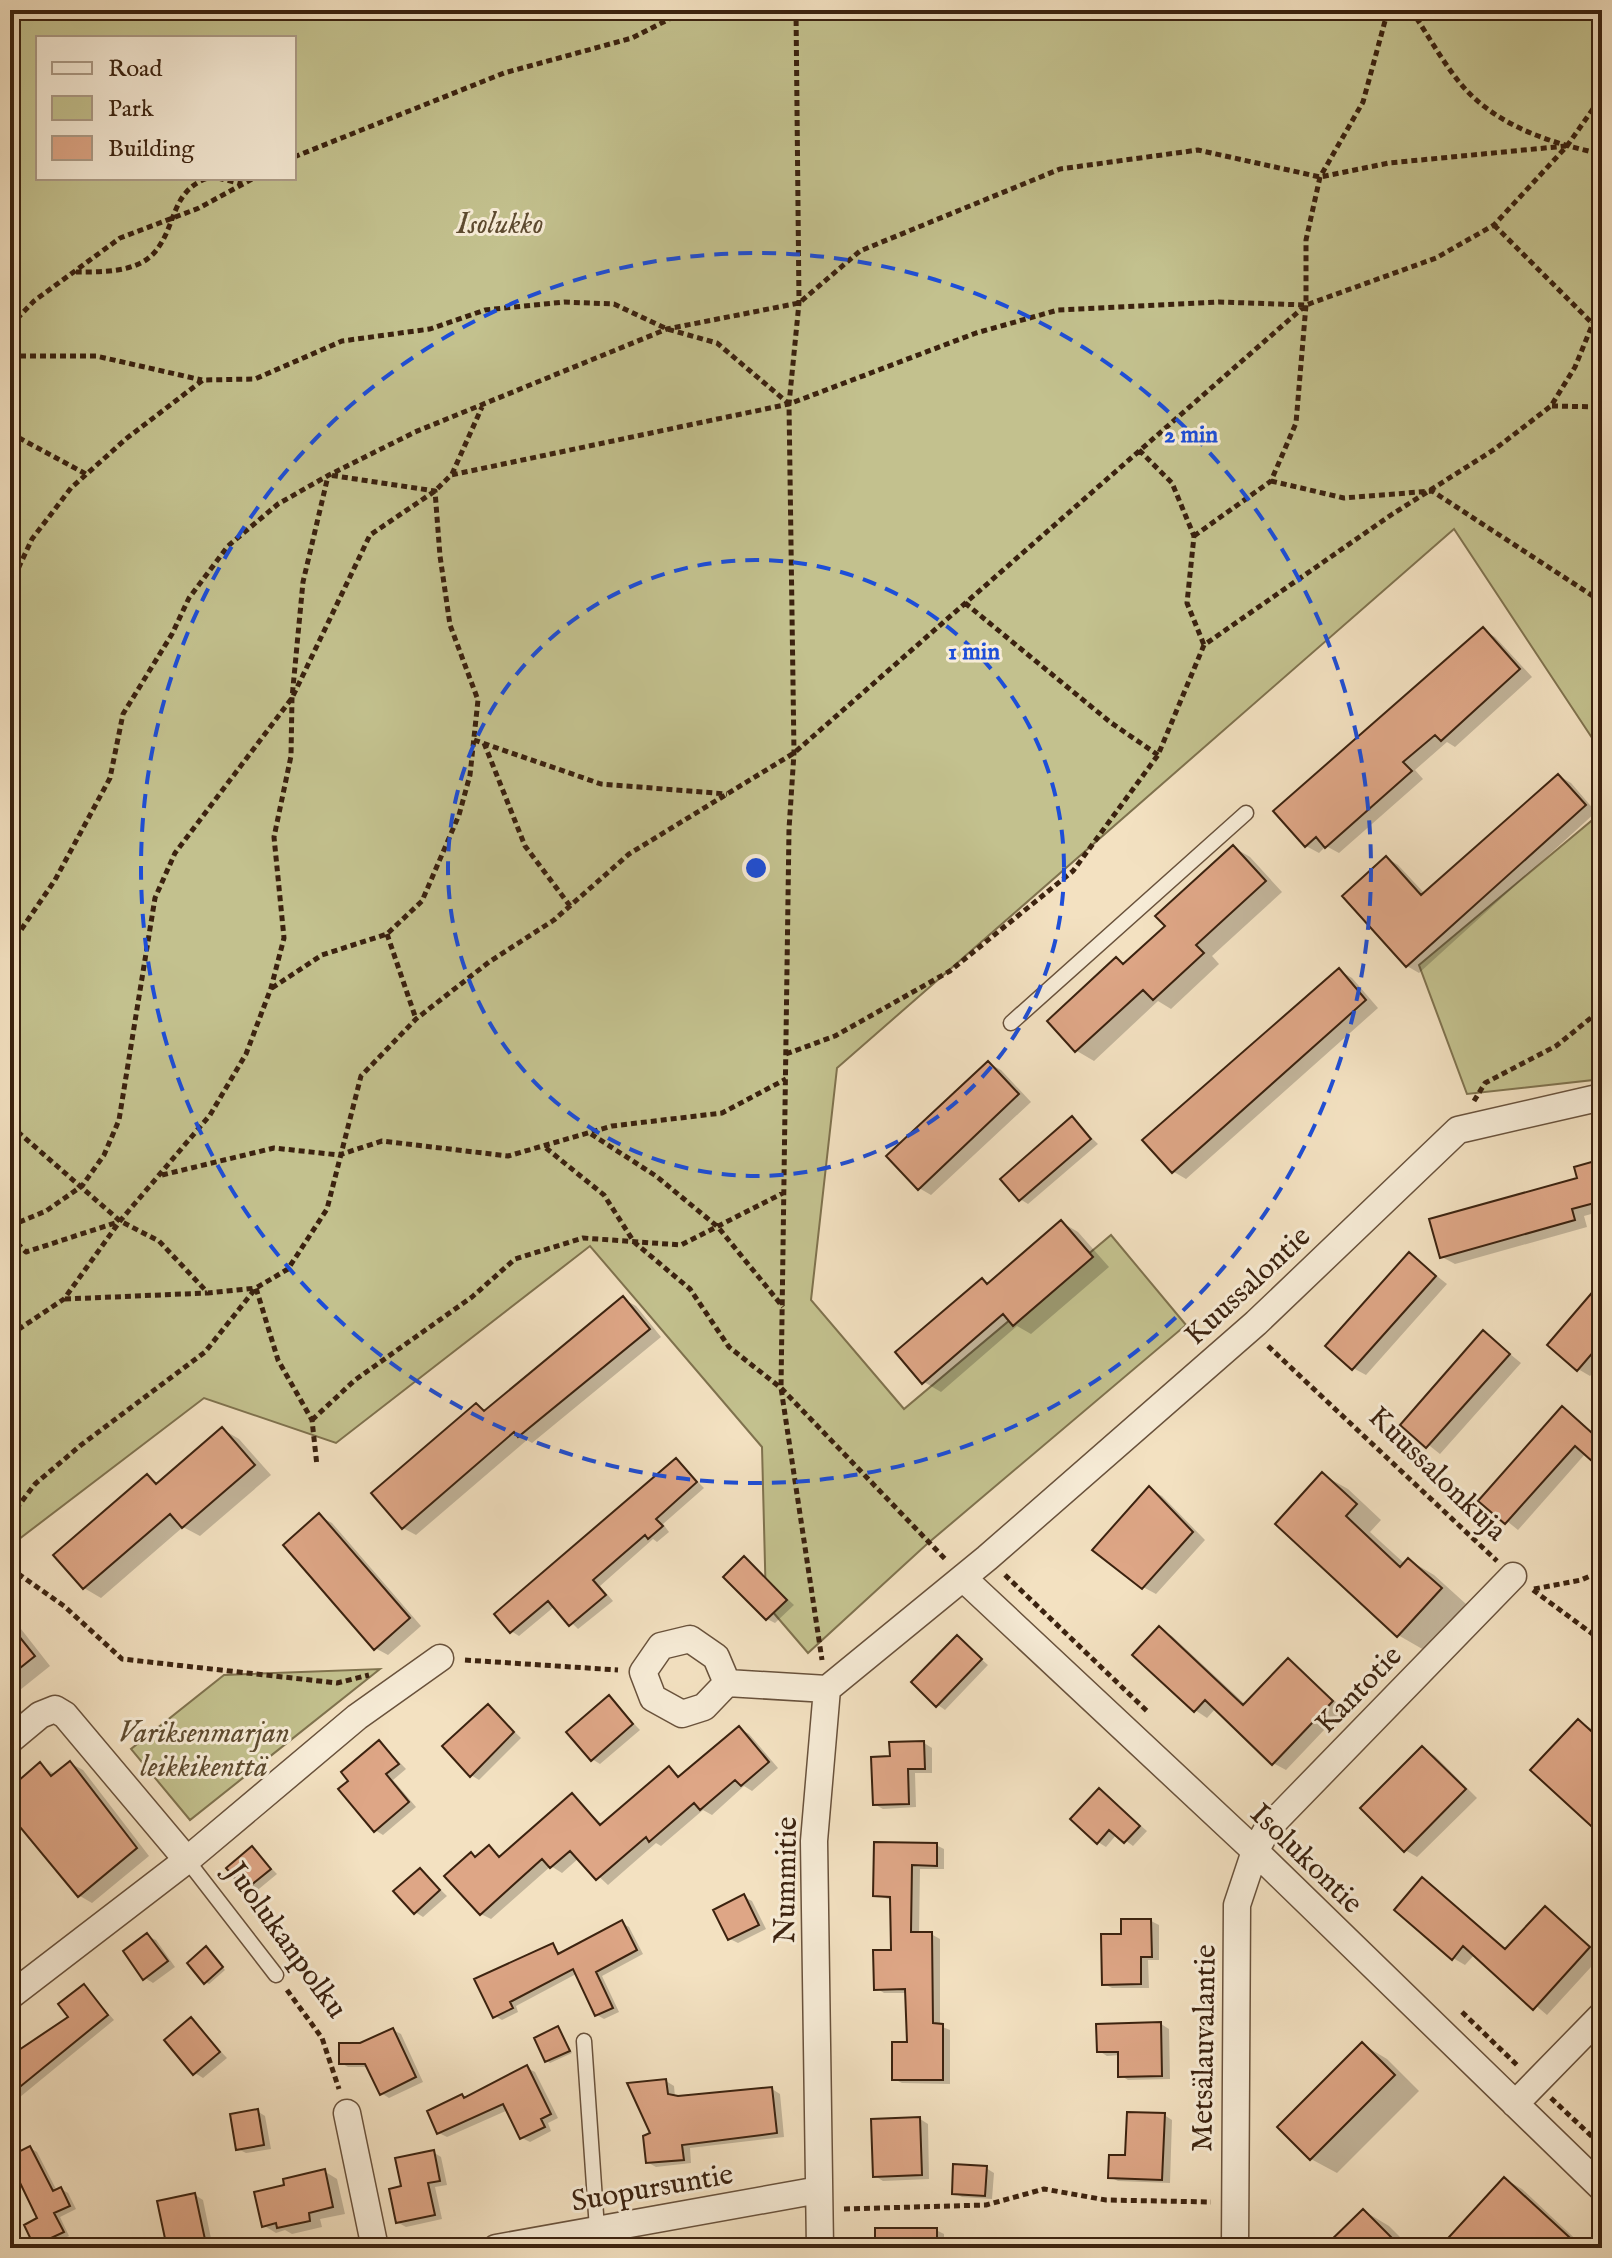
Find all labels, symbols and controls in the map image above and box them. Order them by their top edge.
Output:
legend [36,36,296,180]
text: Road [108,54,162,85]
text: Park [108,94,154,125]
text: Building [108,134,195,165]
park label: Isolukko [456,206,543,244]
text: 2 min [1164,420,1218,451]
text: 1 min [948,637,1000,668]
centre of rings [742,854,770,882]
street label: Kuussalontie [1177,1218,1319,1354]
street label: Kuussalonkuja [1359,1399,1514,1550]
street label: Kantotie [1308,1638,1411,1743]
park label: Variksenmarjan leikkikenttä [118,1715,290,1787]
street label: Isolukontie [1241,1796,1370,1923]
street label: Nummitie [767,1816,807,1944]
street label: Juolukanpolku [214,1853,355,2027]
street label: Metsälauvalantie [1184,1944,1226,2152]
street label: Suopursuntie [568,2156,736,2222]

